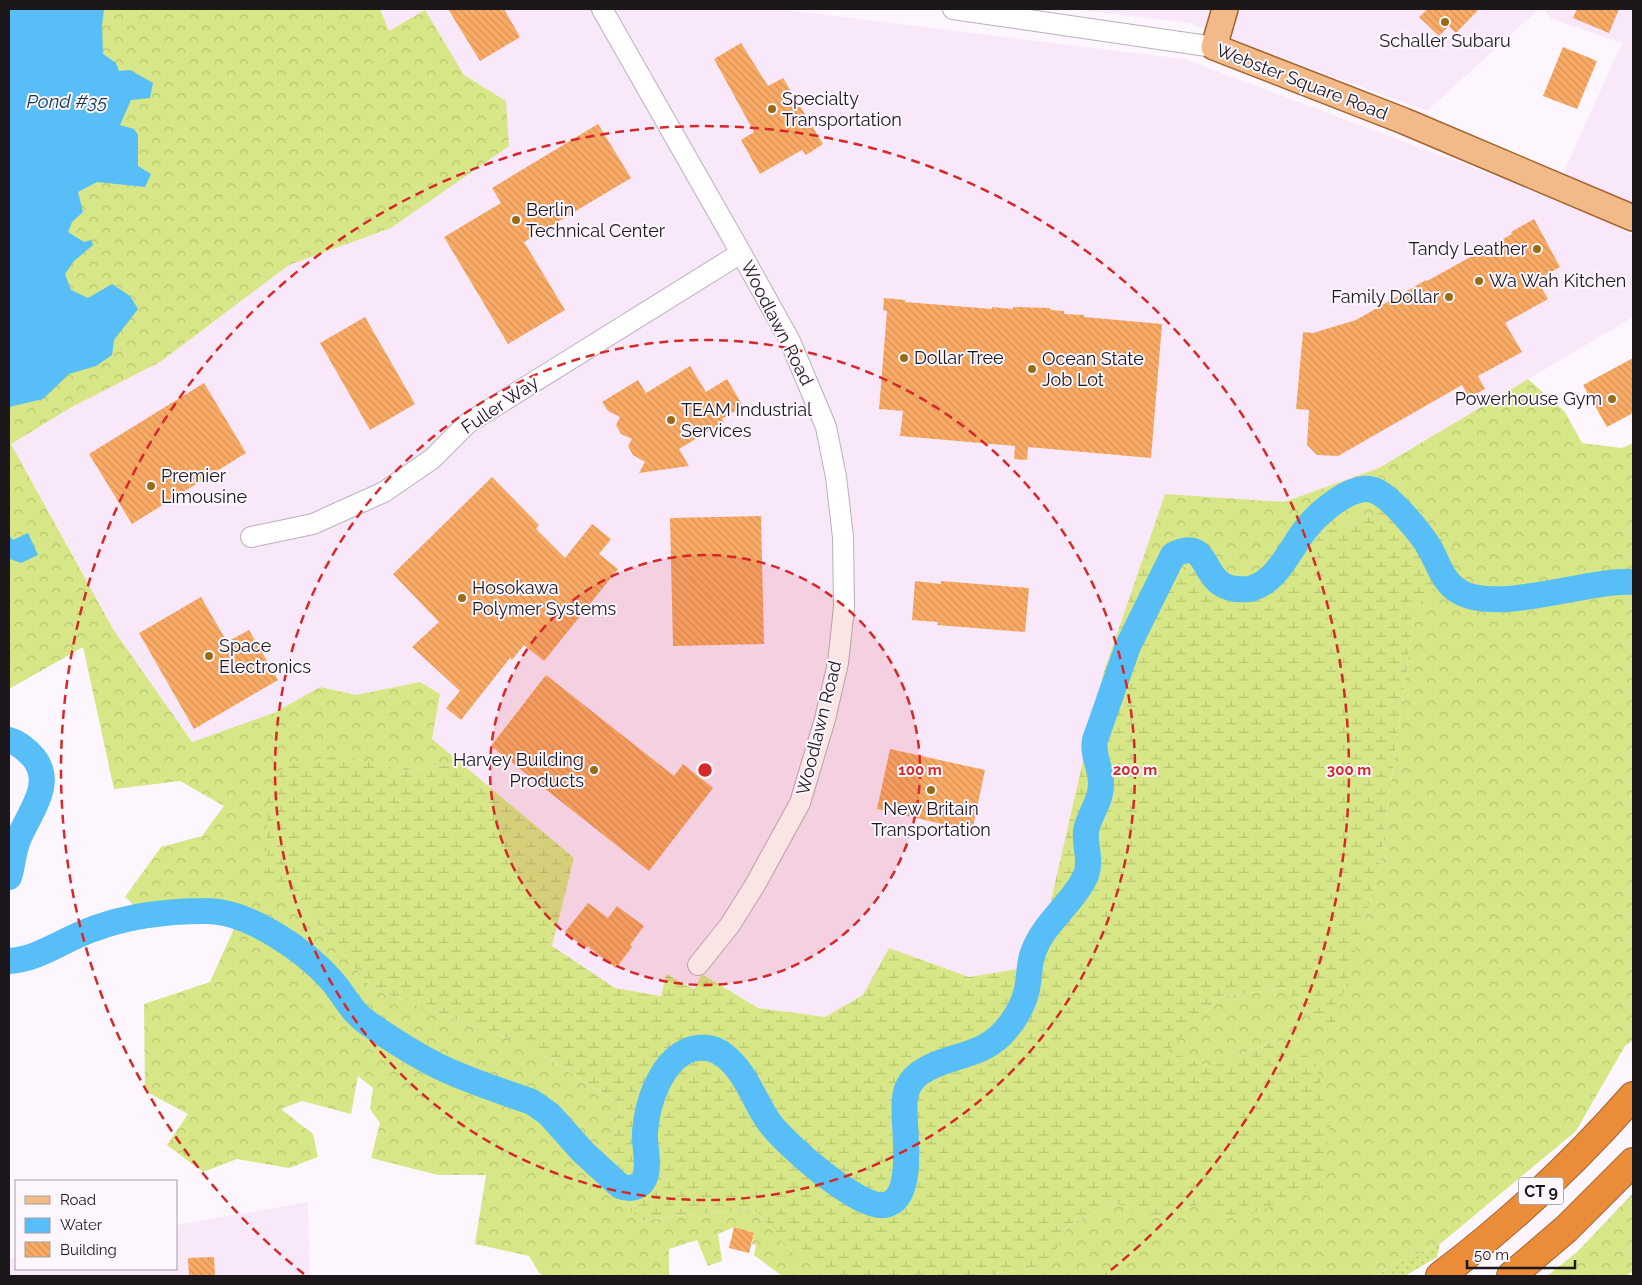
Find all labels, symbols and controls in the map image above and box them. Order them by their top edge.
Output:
marker: Schaller Subaru [1439,16,1451,28]
place label: Schaller Subaru [1379,30,1511,51]
street label: Webster Square Road [1214,39,1391,124]
place label: Specialty Transportation [782,88,902,130]
water label: Pond #35 [27,90,107,112]
marker: Specialty Transportation [766,103,778,115]
place label: Berlin Technical Center [526,199,666,241]
marker: Berlin Technical Center [510,214,522,226]
place label: Tandy Leather [1409,238,1528,259]
marker: Tandy Leather [1531,243,1543,255]
street label: Woodlawn Road [737,257,818,389]
place label: Wa Wah Kitchen [1489,270,1626,291]
marker: Wa Wah Kitchen [1473,275,1485,287]
place label: Family Dollar [1331,286,1440,307]
marker: Family Dollar [1443,291,1455,303]
place label: Dollar Tree [914,347,1004,368]
place label: Ocean State Job Lot [1042,348,1144,390]
marker: Dollar Tree [898,352,910,364]
marker: Ocean State Job Lot [1026,363,1038,375]
street label: Fuller Way [457,371,542,438]
place label: Powerhouse Gym [1455,388,1602,409]
marker: Powerhouse Gym [1606,393,1618,405]
place label: TEAM Industrial Services [681,399,812,441]
marker: TEAM Industrial Services [665,414,677,426]
place label: Premier Limousine [161,465,247,507]
marker: Premier Limousine [145,480,157,492]
place label: Hosokawa Polymer Systems [472,577,616,619]
marker: Hosokawa Polymer Systems [456,592,468,604]
place label: Space Electronics [219,635,311,677]
marker: Space Electronics [203,650,215,662]
street label: Woodlawn Road [792,659,845,797]
place label: Harvey Building Products [453,749,584,791]
centre of rings [696,761,714,779]
text: 100 m [898,761,942,779]
text: 200 m [1113,761,1157,779]
text: 300 m [1327,761,1371,779]
marker: Harvey Building Products [588,764,600,776]
marker: New Britain Transportation [925,784,937,796]
place label: New Britain Transportation [871,798,991,840]
road number: CT 9 [1518,1178,1564,1204]
legend [15,1180,178,1270]
text: Road [60,1191,96,1209]
text: Water [60,1216,103,1234]
scale bar [1467,1238,1574,1270]
text: Building [60,1241,117,1259]
text: 50 m [1474,1246,1509,1264]

